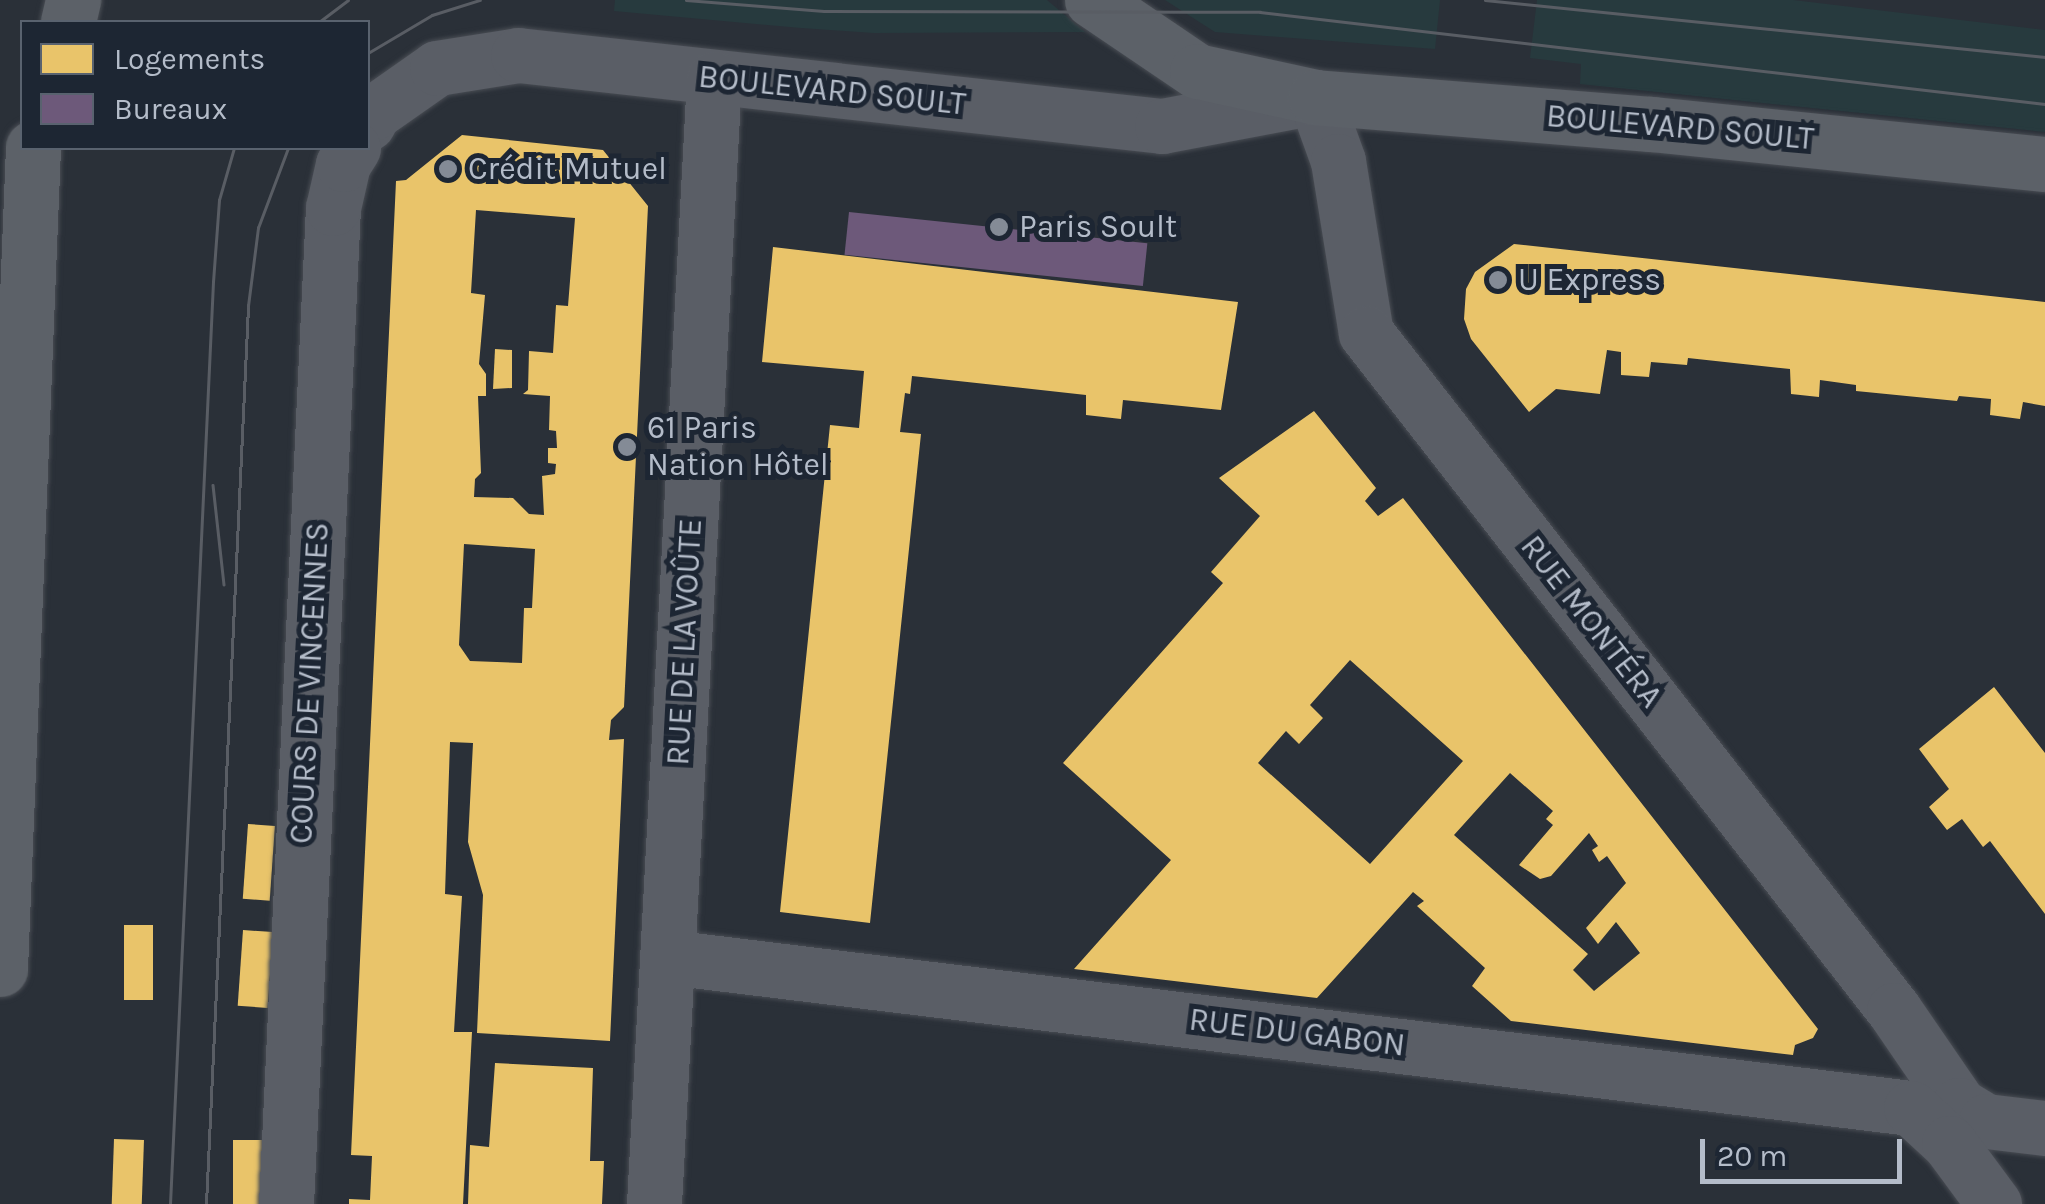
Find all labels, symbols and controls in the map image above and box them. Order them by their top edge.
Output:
legend [20,20,370,150]
text: Logements [114,41,265,77]
street label: BOULEVARD SOULT [697,58,967,124]
text: Bureaux [114,91,227,127]
street label: BOULEVARD SOULT [1545,97,1815,159]
place label: Crédit Mutuel [468,150,667,188]
marker: Crédit Mutuel [437,158,459,180]
place label: Paris Soult [1019,208,1177,246]
marker: Paris Soult [988,216,1010,238]
place label: U Express [1518,261,1661,299]
marker: U Express [1487,269,1509,291]
place label: 61 Paris Nation Hôtel [647,410,829,485]
marker: 61 Paris Nation Hôtel [616,436,638,458]
street label: RUE DE LA VOÛTE [659,518,711,766]
street label: COURS DE VINCENNES [282,521,338,845]
street label: RUE MONTÉRA [1512,528,1670,716]
street label: RUE DU GABON [1187,1001,1407,1065]
scale bar [1705,1119,1908,1181]
text: 20 m [1717,1138,1787,1174]

